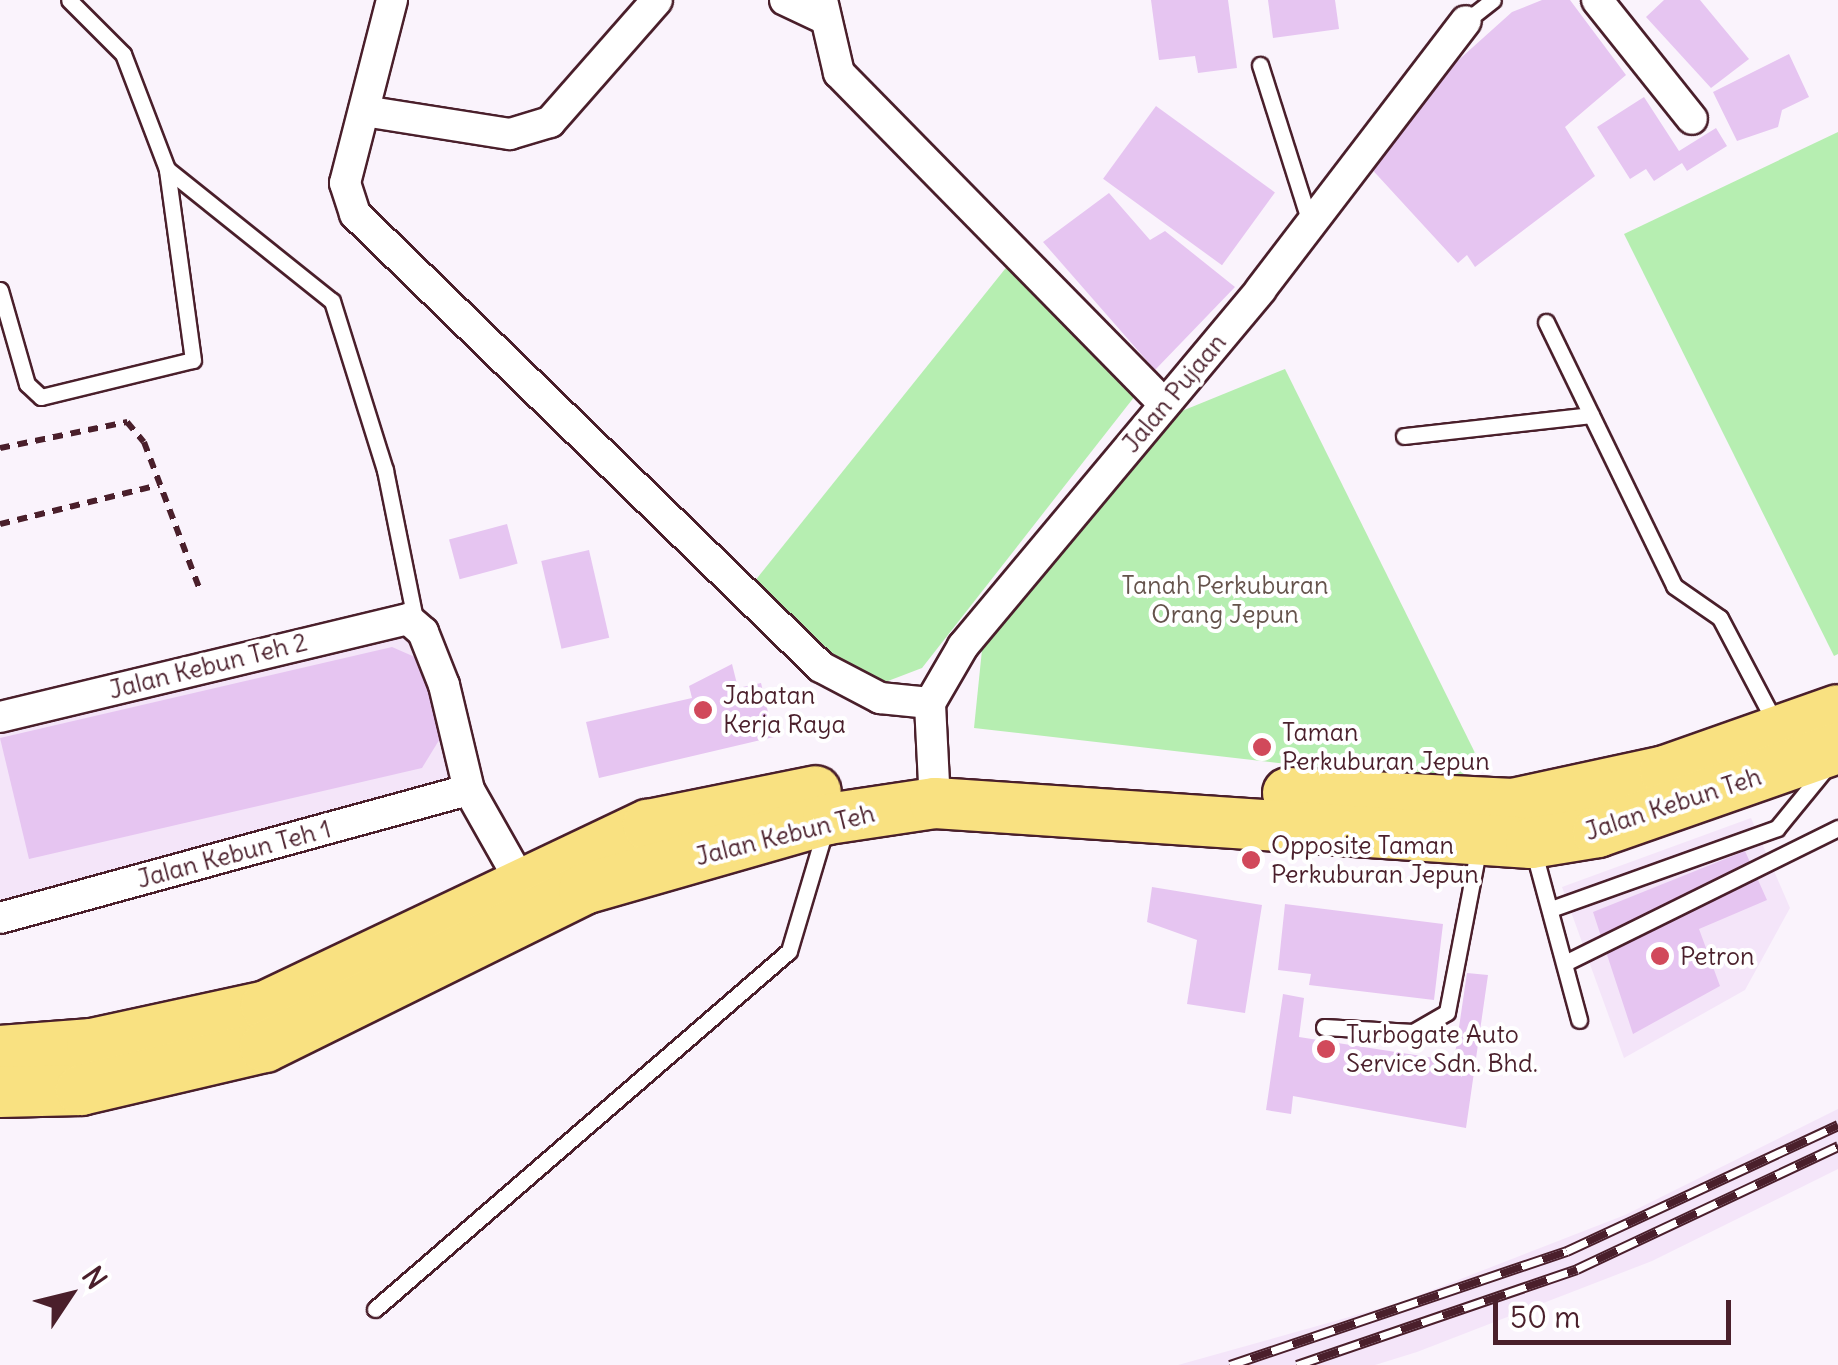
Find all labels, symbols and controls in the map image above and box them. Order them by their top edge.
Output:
street label: Jalan Pujaan [1116,328,1232,458]
park label: Tanah Perkuburan Orang Jepun [1121,571,1329,630]
street label: Jalan Kebun Teh 2 [106,627,310,705]
place label: Jabatan Kerja Raya [723,681,846,740]
marker: Jabatan Kerja Raya [692,699,714,721]
place label: Taman Perkuburan Jepun [1282,718,1490,777]
marker: Taman Perkuburan Jepun [1251,736,1273,758]
street label: Jalan Kebun Teh [1581,761,1765,847]
street label: Jalan Kebun Teh [692,798,878,872]
street label: Jalan Kebun Teh 1 [134,814,334,894]
place label: Opposite Taman Perkuburan Jepun [1271,831,1479,890]
marker: Opposite Taman Perkuburan Jepun [1240,849,1262,871]
place label: Petron [1680,941,1754,971]
marker: Petron [1649,945,1671,967]
place label: Turbogate Auto Service Sdn. Bhd. [1346,1020,1538,1079]
marker: Turbogate Auto Service Sdn. Bhd. [1315,1038,1337,1060]
north arrow [20,1245,120,1345]
text: N [74,1260,115,1296]
scale bar [1498,1280,1736,1342]
text: 50 m [1510,1298,1580,1336]

